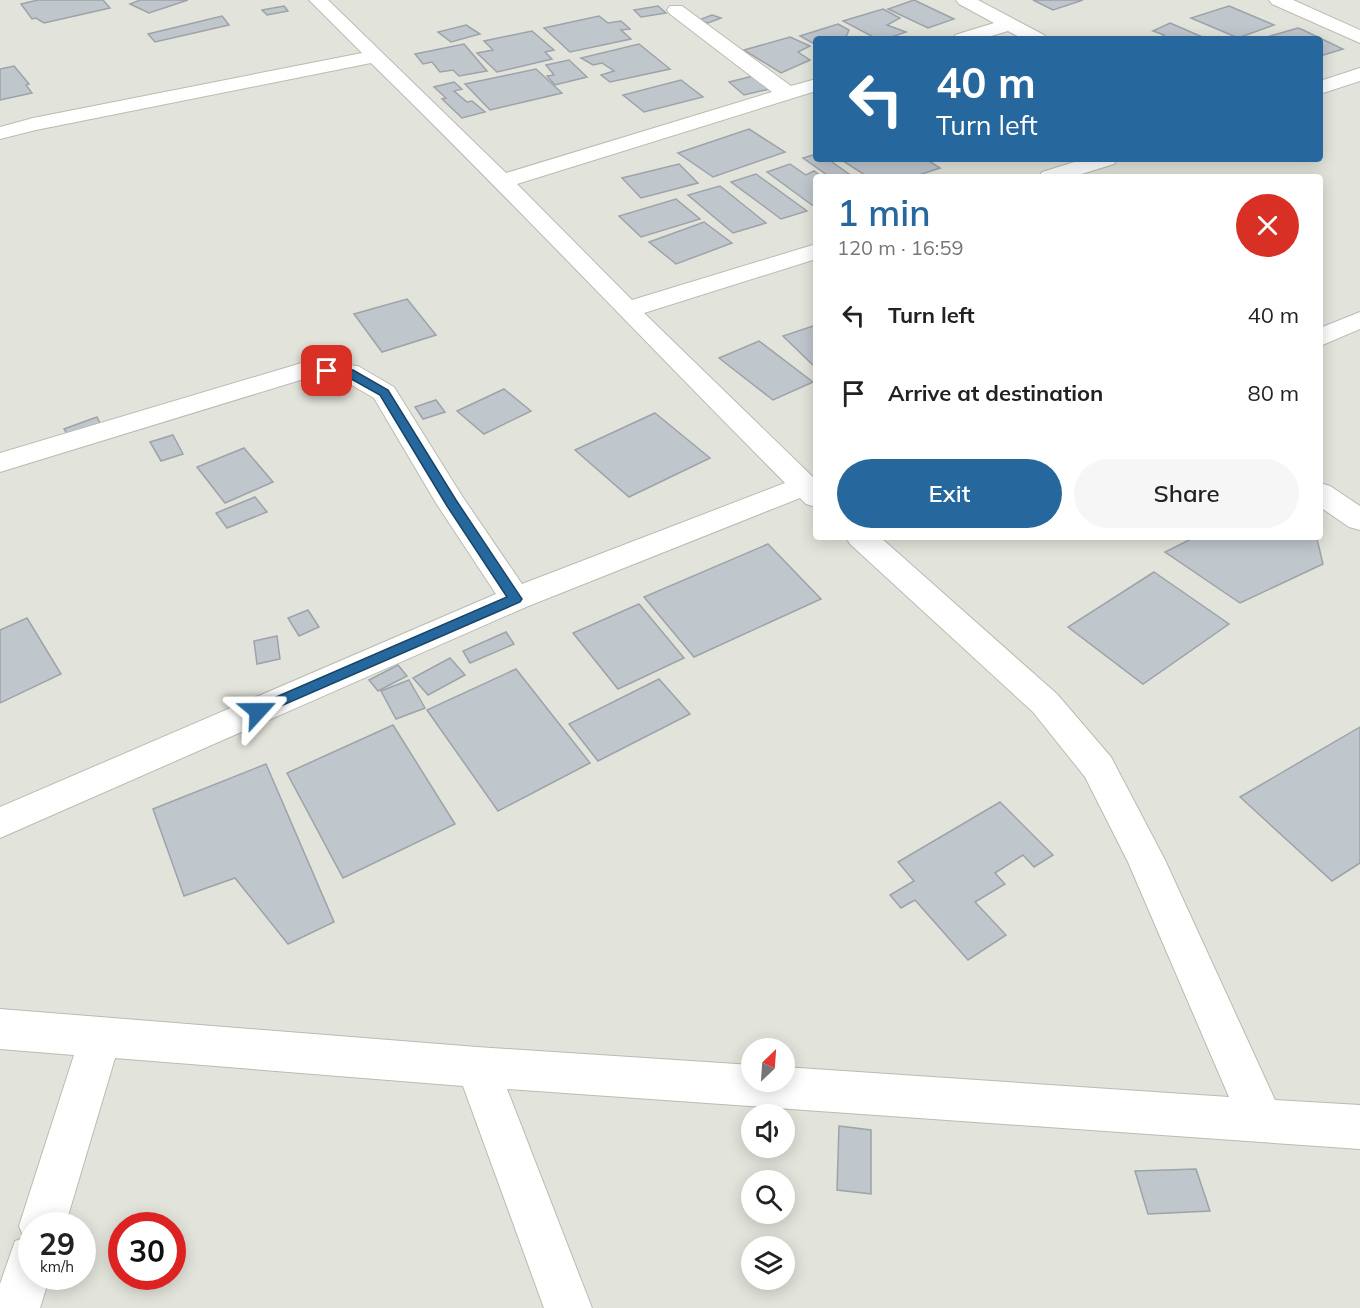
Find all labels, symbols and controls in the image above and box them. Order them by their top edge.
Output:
text: 40 m [936,56,1036,109]
icon: left [837,60,915,138]
text: Turn left [936,108,1038,142]
text: 1 min [837,190,931,235]
button: close [1236,194,1299,257]
text: 120 m · 16:59 [837,235,963,260]
icon: left [837,299,870,332]
text: Turn left [888,301,975,329]
text: 40 m [1248,301,1299,329]
pin [301,345,352,396]
icon: arrive [310,354,343,387]
icon: arrive [837,377,870,410]
text: Arrive at destination [888,379,1103,407]
text: 80 m [1248,379,1299,407]
button: Exit [837,459,1062,528]
button: Share [1074,459,1299,528]
position arrow [226,679,290,743]
north arrow [741,1038,795,1092]
map controls [741,1038,795,1290]
button: sound [741,1104,795,1158]
button: search [741,1170,795,1224]
speed limit sign: 30 [108,1212,186,1290]
text: 29 [39,1225,75,1263]
button: layers [741,1236,795,1290]
text: km/h [40,1257,74,1276]

